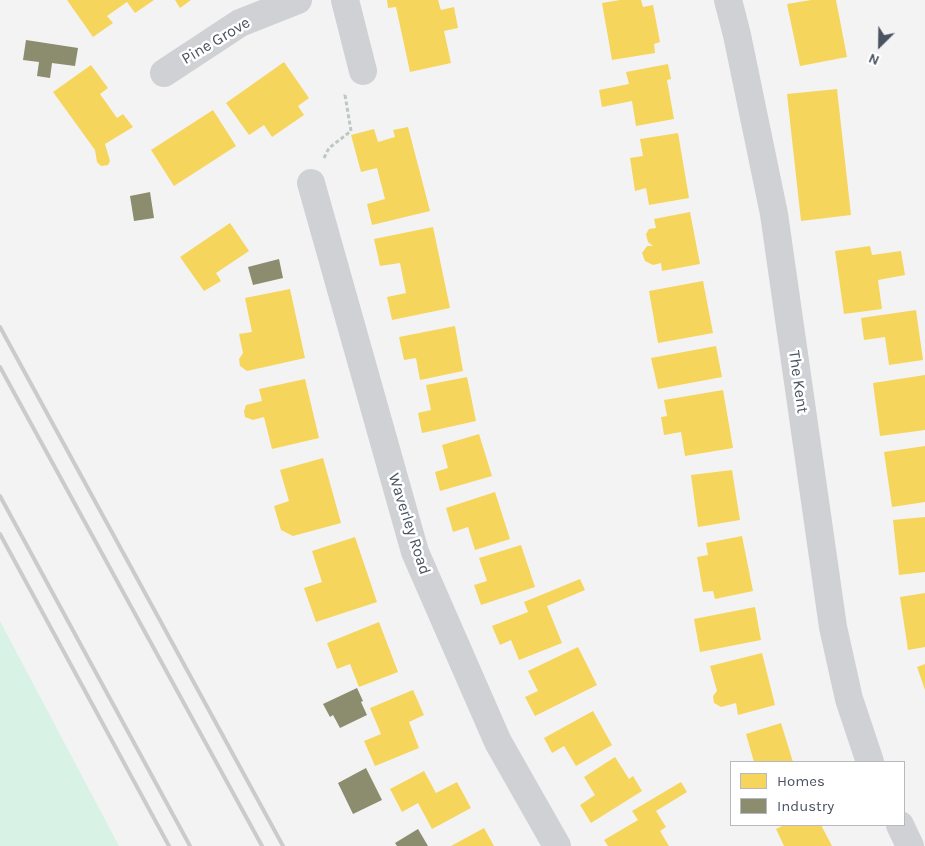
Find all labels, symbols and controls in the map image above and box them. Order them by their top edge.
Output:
street label: Pine Grove [178,13,254,69]
north arrow [855,20,905,70]
text: N [866,49,882,69]
street label: The Kent [784,349,812,415]
street label: Waverley Road [384,471,434,577]
legend [730,761,905,826]
text: Homes [777,772,825,790]
text: Industry [777,797,834,815]

